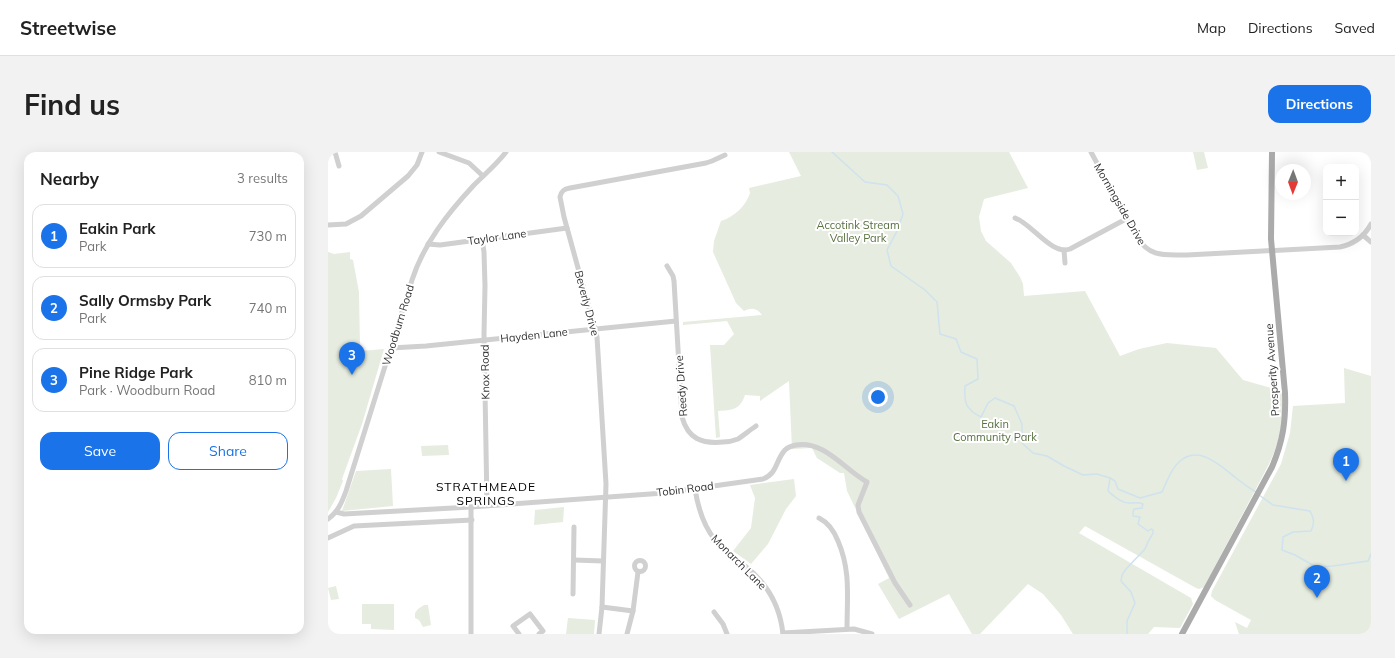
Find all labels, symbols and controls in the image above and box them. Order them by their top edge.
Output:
text: Streetwise [20,16,116,40]
text: Map [1197,19,1226,37]
text: Directions [1248,19,1313,37]
text: Saved [1335,19,1375,37]
button: Directions [1268,85,1371,123]
text: Find us [24,87,120,122]
street label: Morningside Drive [1091,161,1149,247]
north arrow [1275,164,1311,200]
map controls [1323,164,1359,236]
button: + [1323,164,1359,200]
text: Nearby [40,168,99,189]
text: 3 results [237,170,288,186]
button: − [1323,200,1359,236]
park label: Accotink Stream Valley Park [816,218,900,245]
text: Eakin Park [79,219,156,238]
street label: Taylor Lane [467,226,527,248]
text: 1 [50,228,58,244]
text: 730 m [249,228,287,244]
text: Park [79,238,106,254]
street label: Beverly Drive [572,269,602,337]
street label: Woodburn Road [379,283,417,367]
text: Sally Ormsby Park [79,291,211,310]
text: 2 [50,300,58,316]
text: 740 m [249,300,287,316]
text: Park [79,310,106,326]
street label: Prosperity Avenue [1262,323,1282,417]
street label: Hayden Lane [500,325,568,345]
pin: 3 [339,342,365,375]
street label: Knox Road [478,344,492,400]
street label: Reedy Drive [672,355,690,417]
text: Pine Ridge Park [79,363,193,382]
text: 3 [50,372,58,388]
text: 810 m [249,372,287,388]
text: Park · Woodburn Road [79,382,215,398]
your location [868,387,888,407]
park label: Eakin Community Park [953,417,1037,444]
button: Save [40,432,160,470]
button: Share [168,432,288,470]
pin: 1 [1333,448,1359,481]
district label: STRATHMEADE SPRINGS [436,479,536,508]
street label: Tobin Road [656,479,714,499]
street label: Monarch Lane [708,531,770,593]
pin: 2 [1304,565,1330,598]

